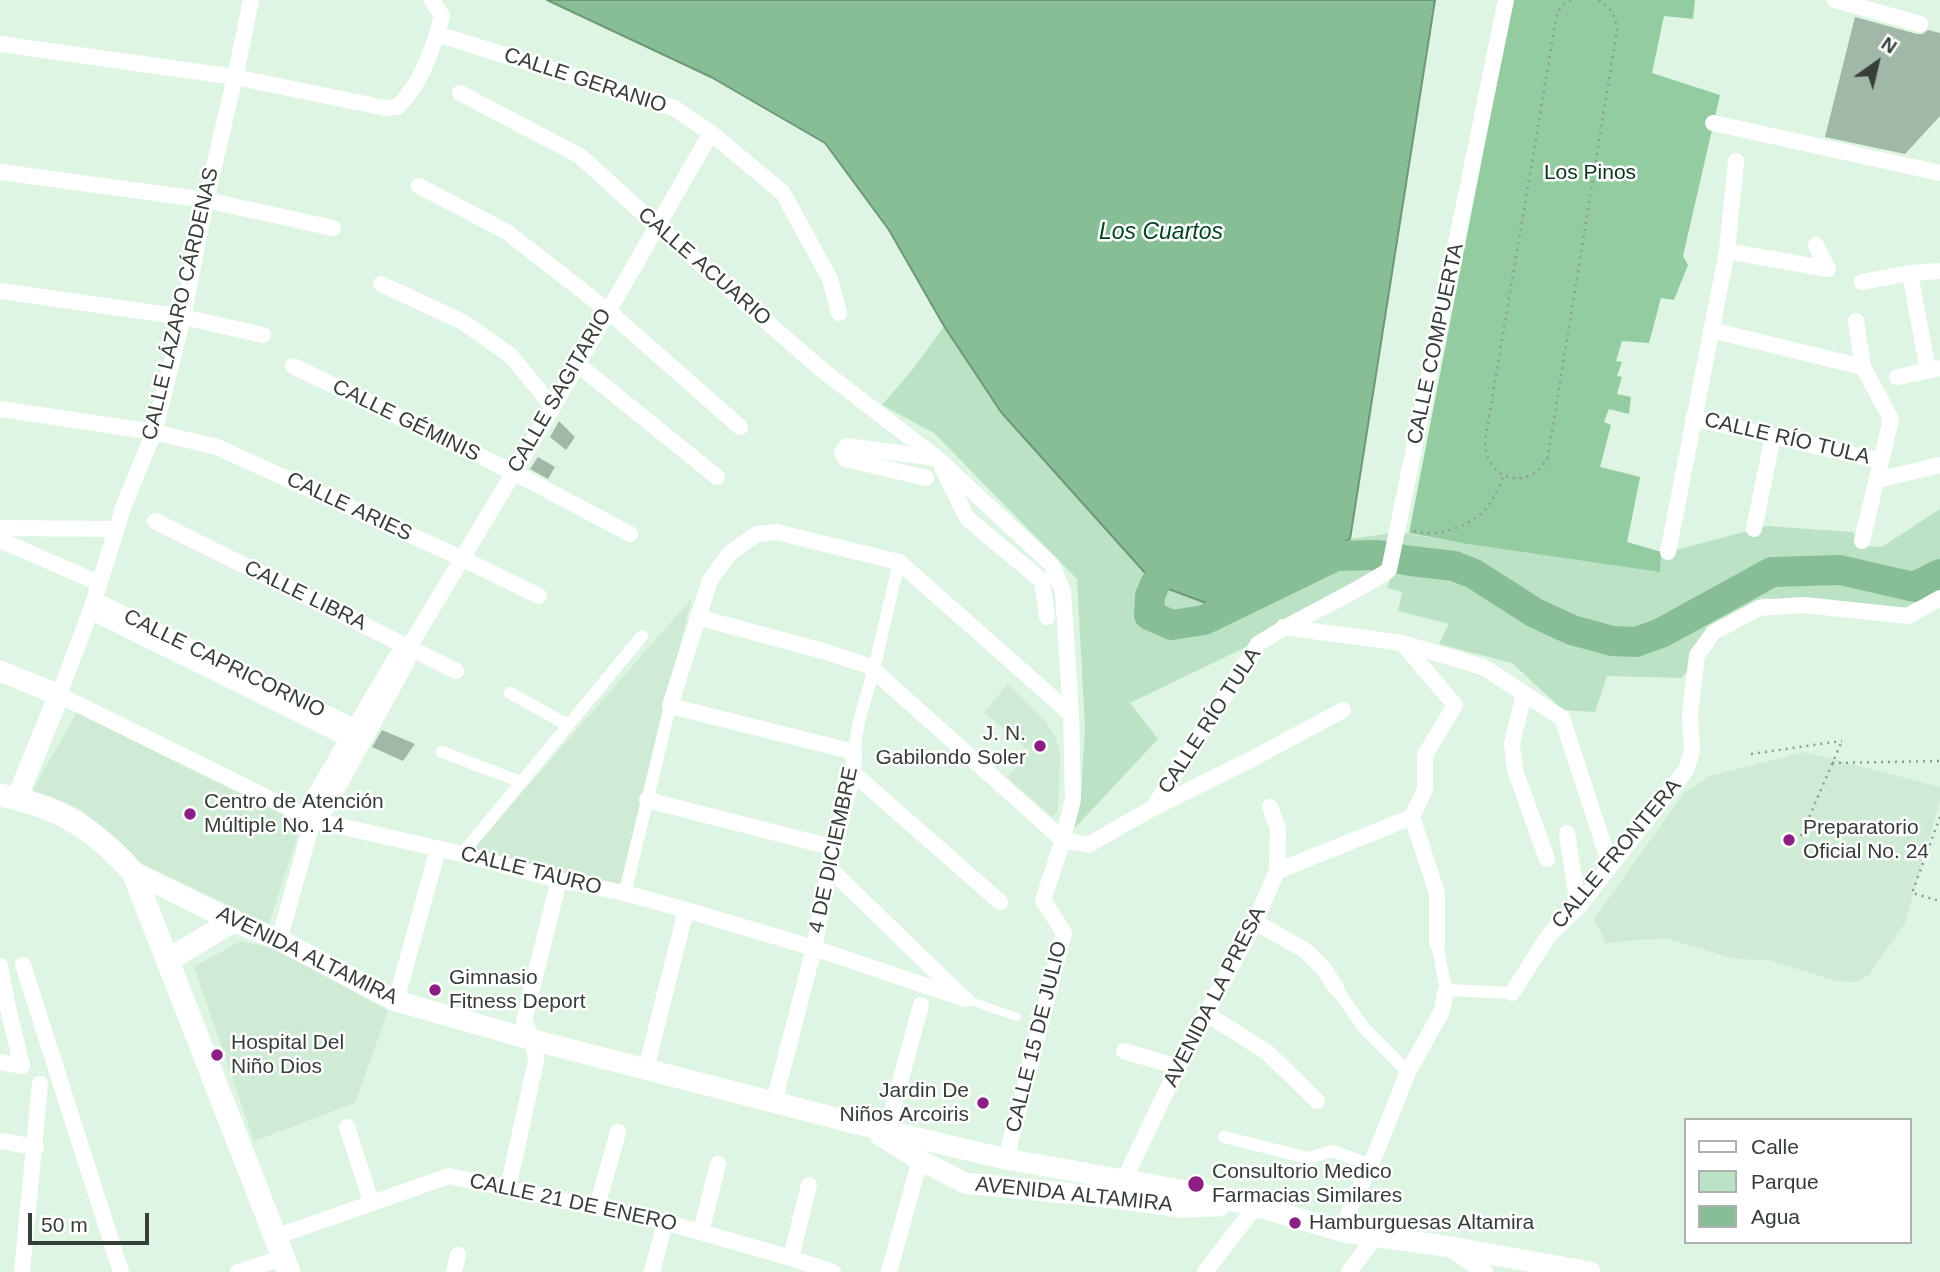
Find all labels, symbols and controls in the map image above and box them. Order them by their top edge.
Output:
north arrow [1842,28,1912,98]
text: N [1877,33,1901,58]
street label: CALLE GERANIO [501,43,669,119]
park label: Los Pinos [1544,160,1636,186]
street label: CALLE LÁZARO CÁRDENAS [137,165,225,443]
street label: CALLE ACUARIO [632,202,776,332]
water label: Los Cuartos [1099,219,1223,247]
street label: CALLE COMPUERTA [1402,241,1470,447]
street label: CALLE SAGITARIO [503,305,617,477]
street label: CALLE GÉMINIS [328,374,484,468]
street label: CALLE RÍO TULA [1702,408,1872,470]
street label: CALLE ARIES [282,467,416,547]
street label: CALLE LIBRA [240,556,370,636]
street label: CALLE CAPRICORNIO [119,604,329,724]
street label: CALLE RÍO TULA [1153,643,1267,799]
place label: J. N. Gabilondo Soler [875,721,1026,771]
marker: J. N. Gabilondo Soler [1032,738,1048,754]
street label: 4 DE DICIEMBRE [804,765,864,935]
street label: CALLE FRONTERA [1547,774,1687,934]
place label: Centro de Atención Múltiple No. 14 [204,789,384,839]
marker: Centro de Atención Múltiple No. 14 [182,806,198,822]
place label: Preparatorio Oficial No. 24 [1803,815,1929,865]
marker: Preparatorio Oficial No. 24 [1781,832,1797,848]
street label: CALLE TAURO [458,841,604,901]
street label: AVENIDA ALTAMIRA [212,901,402,1011]
street label: AVENIDA LA PRESA [1159,903,1271,1091]
street label: CALLE 15 DE JULIO [1001,939,1073,1135]
place label: Gimnasio Fitness Deport [449,965,586,1015]
marker: Gimnasio Fitness Deport [427,982,443,998]
place label: Hospital Del Niño Dios [231,1030,344,1080]
marker: Hospital Del Niño Dios [209,1047,225,1063]
place label: Jardin De Niños Arcoiris [839,1078,969,1128]
marker: Jardin De Niños Arcoiris [975,1095,991,1111]
legend [1685,1118,1912,1244]
text: Calle [1751,1135,1799,1158]
place label: Consultorio Medico Farmacias Similares [1212,1159,1402,1209]
street label: CALLE 21 DE ENERO [467,1169,679,1237]
text: Parque [1751,1170,1819,1193]
street label: AVENIDA ALTAMIRA [974,1172,1174,1218]
marker: Consultorio Medico Farmacias Similares [1186,1174,1206,1194]
scale bar [32,1198,152,1242]
text: Agua [1751,1205,1800,1228]
place label: Hamburguesas Altamira [1309,1210,1534,1236]
text: 50 m [41,1213,88,1236]
marker: Hamburguesas Altamira [1287,1215,1303,1231]

